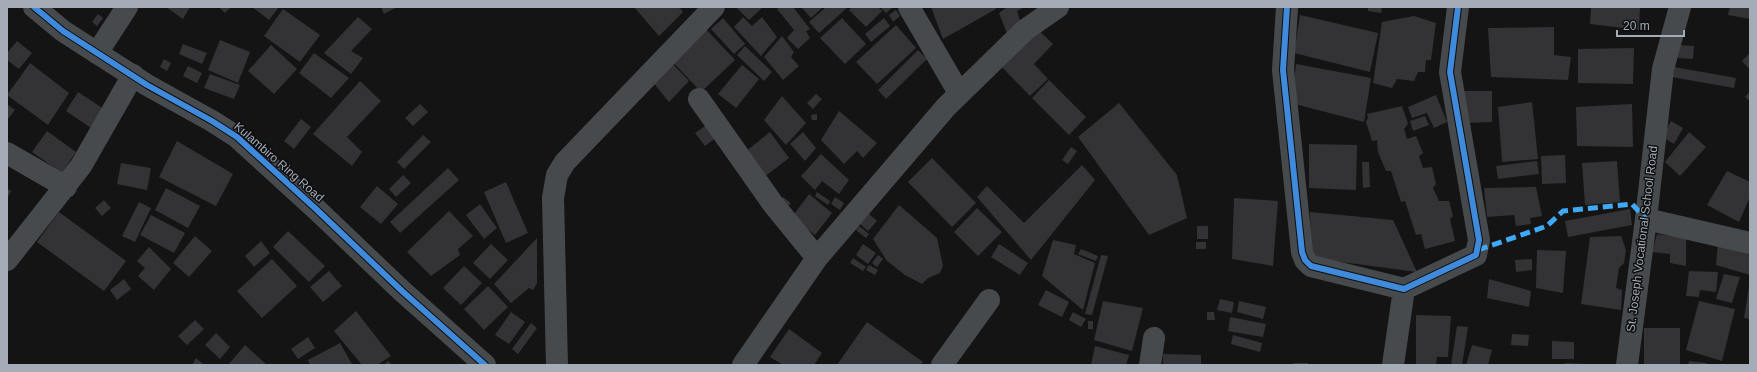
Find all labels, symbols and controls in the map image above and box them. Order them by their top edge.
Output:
scale bar [1617,12,1684,38]
text: 20 m [1623,19,1650,33]
street label: Kulambiro Ring Road [231,119,327,205]
street label: St. Joseph Vocational School Road [1624,145,1660,333]

